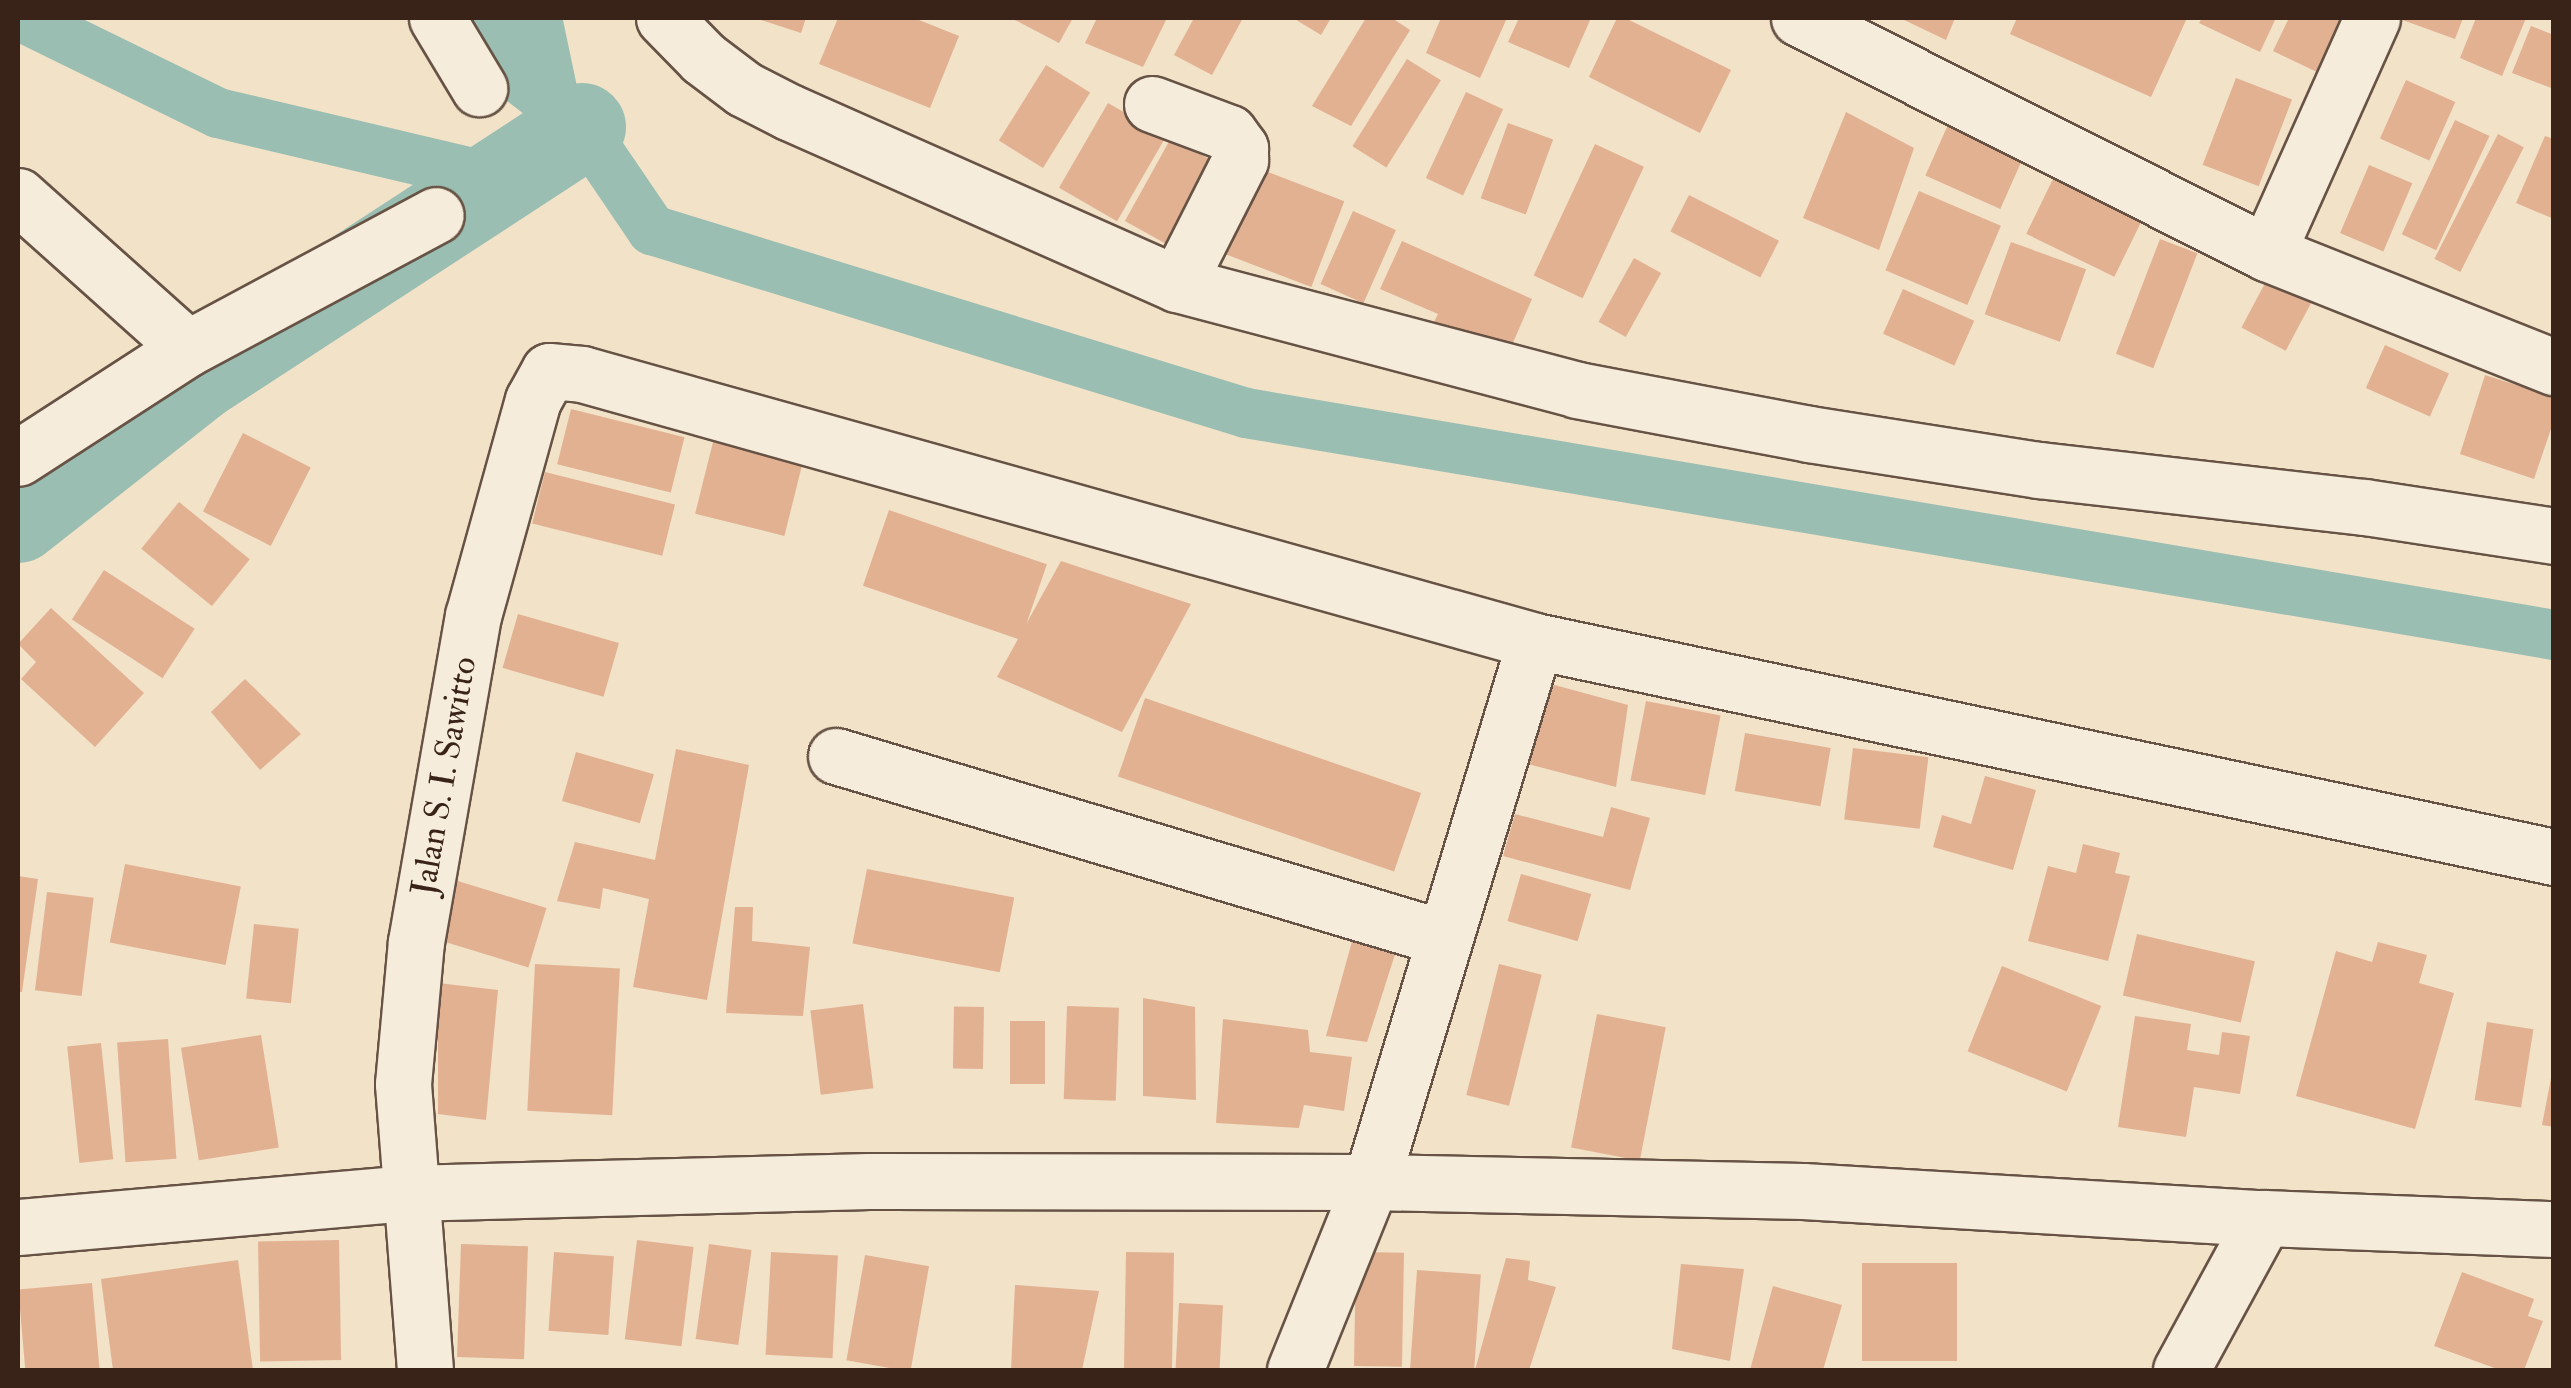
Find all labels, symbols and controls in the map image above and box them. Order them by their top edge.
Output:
street label: Jalan S. I. Sawitto [402,653,486,899]

